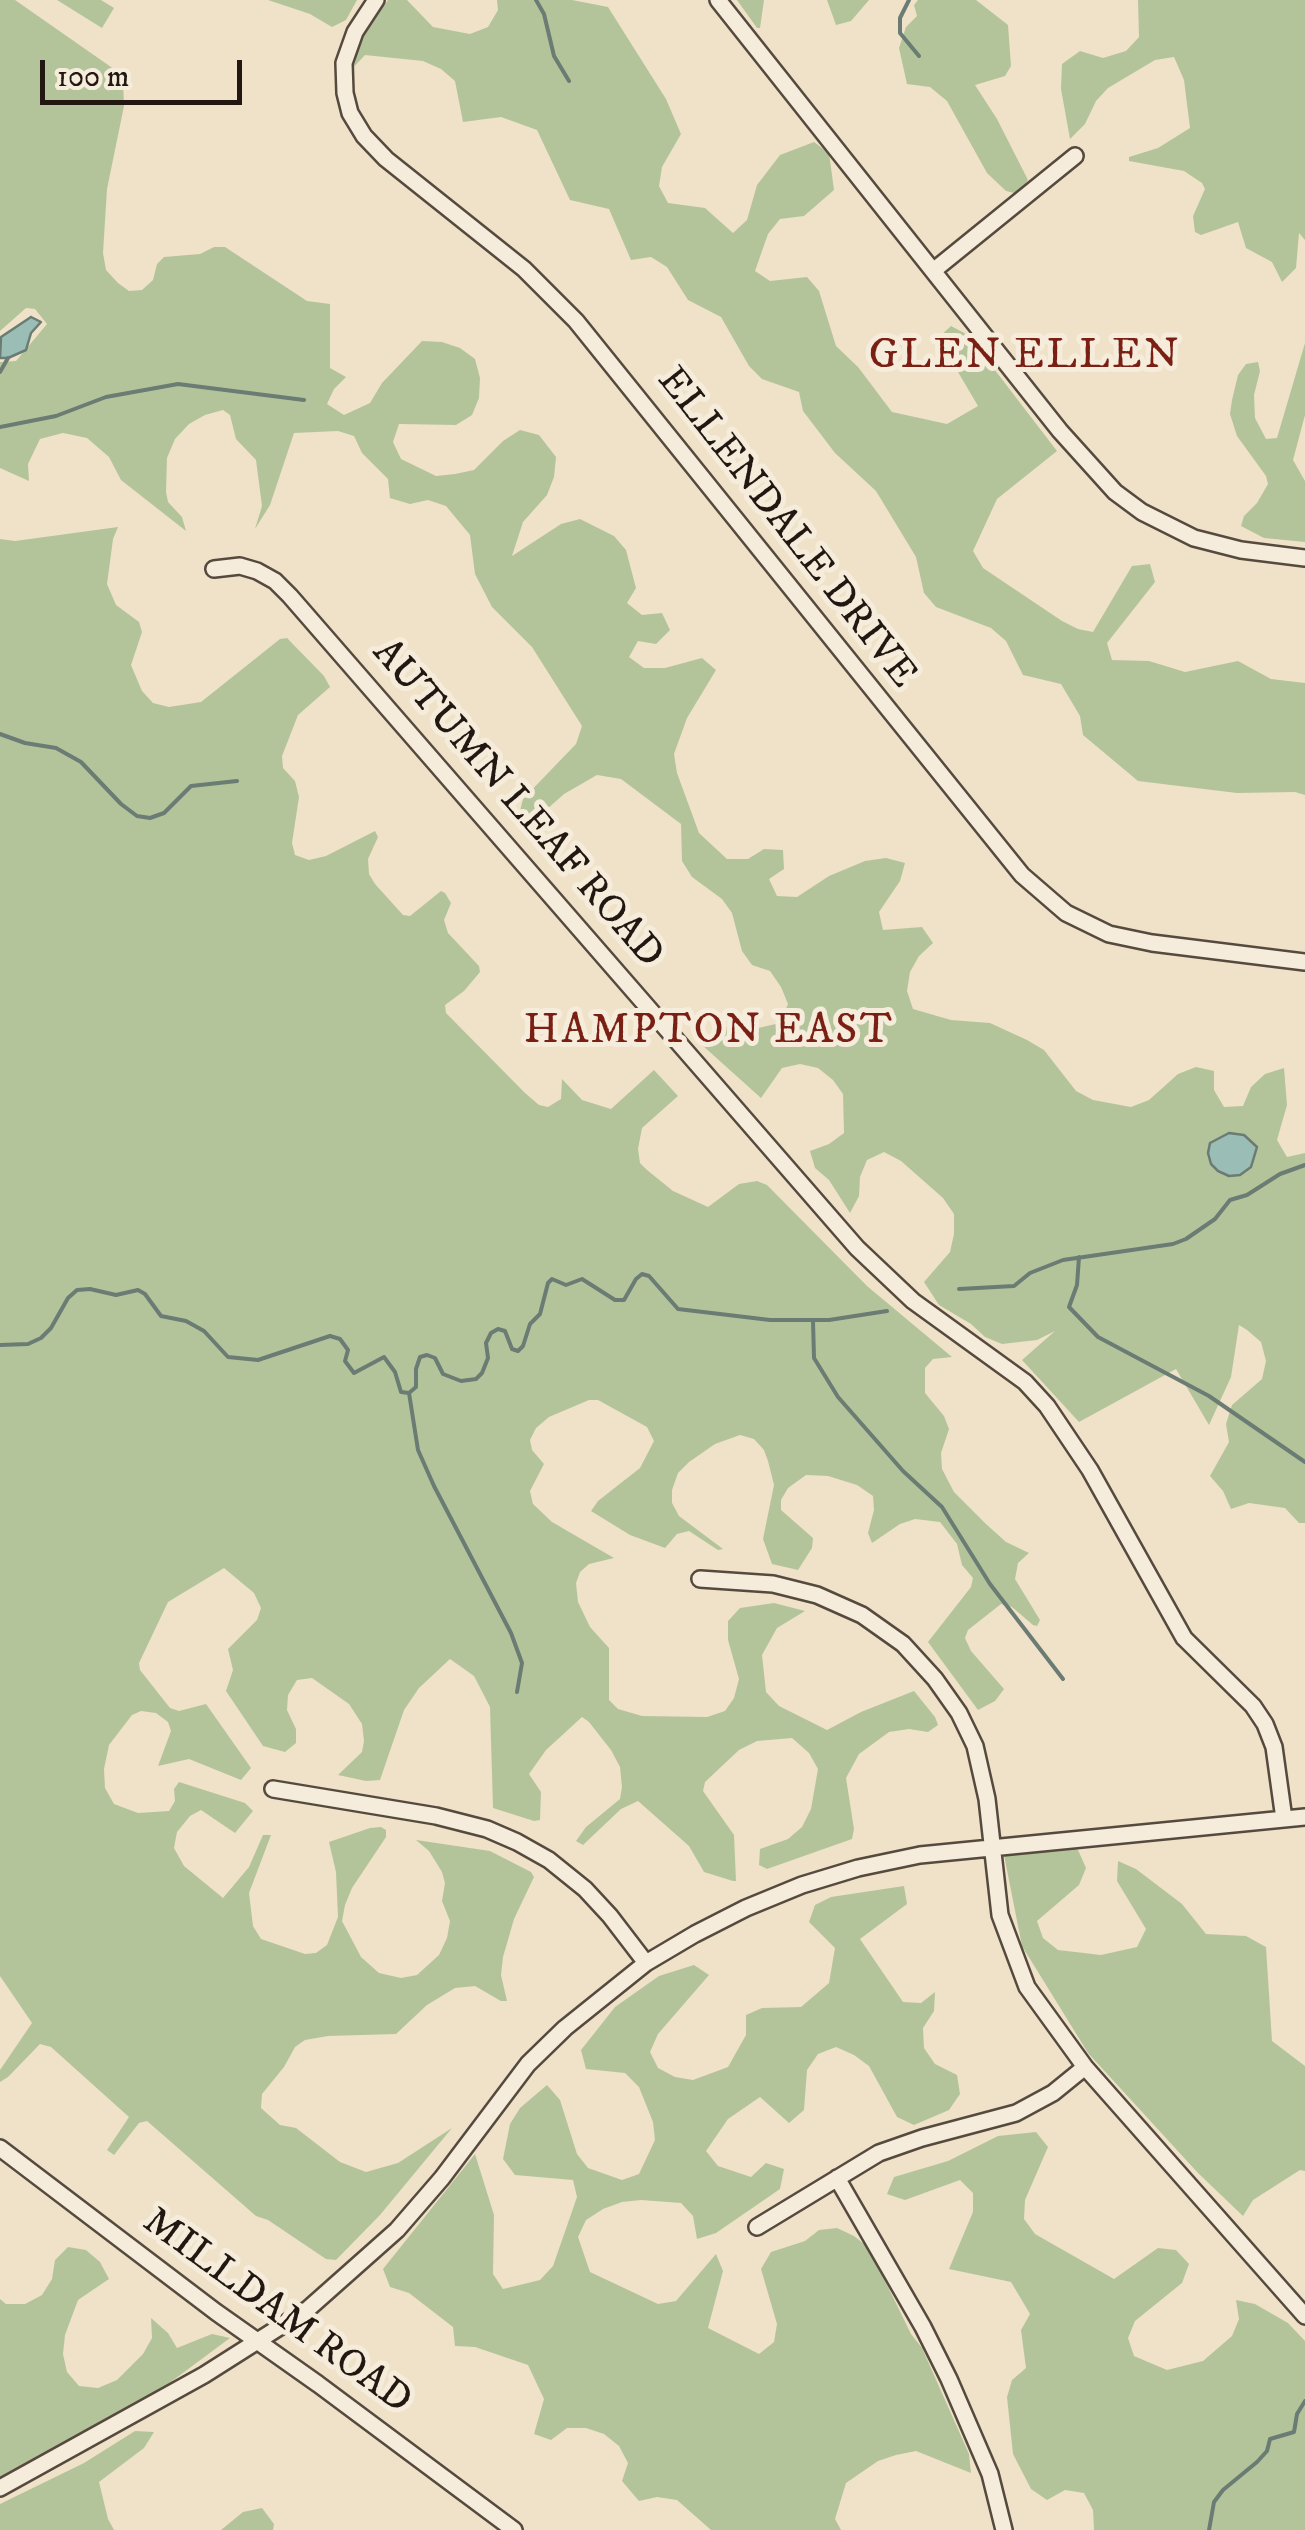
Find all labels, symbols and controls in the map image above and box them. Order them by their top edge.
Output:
scale bar [45,40,248,102]
text: 100 m [57,59,129,96]
district label: GLEN ELLEN [869,333,1181,383]
street label: ELLENDALE DRIVE [645,359,925,699]
street label: AUTUMN LEAF ROAD [360,631,672,979]
district label: HAMPTON EAST [524,1008,894,1058]
street label: MILLDAM ROAD [132,2199,420,2427]

